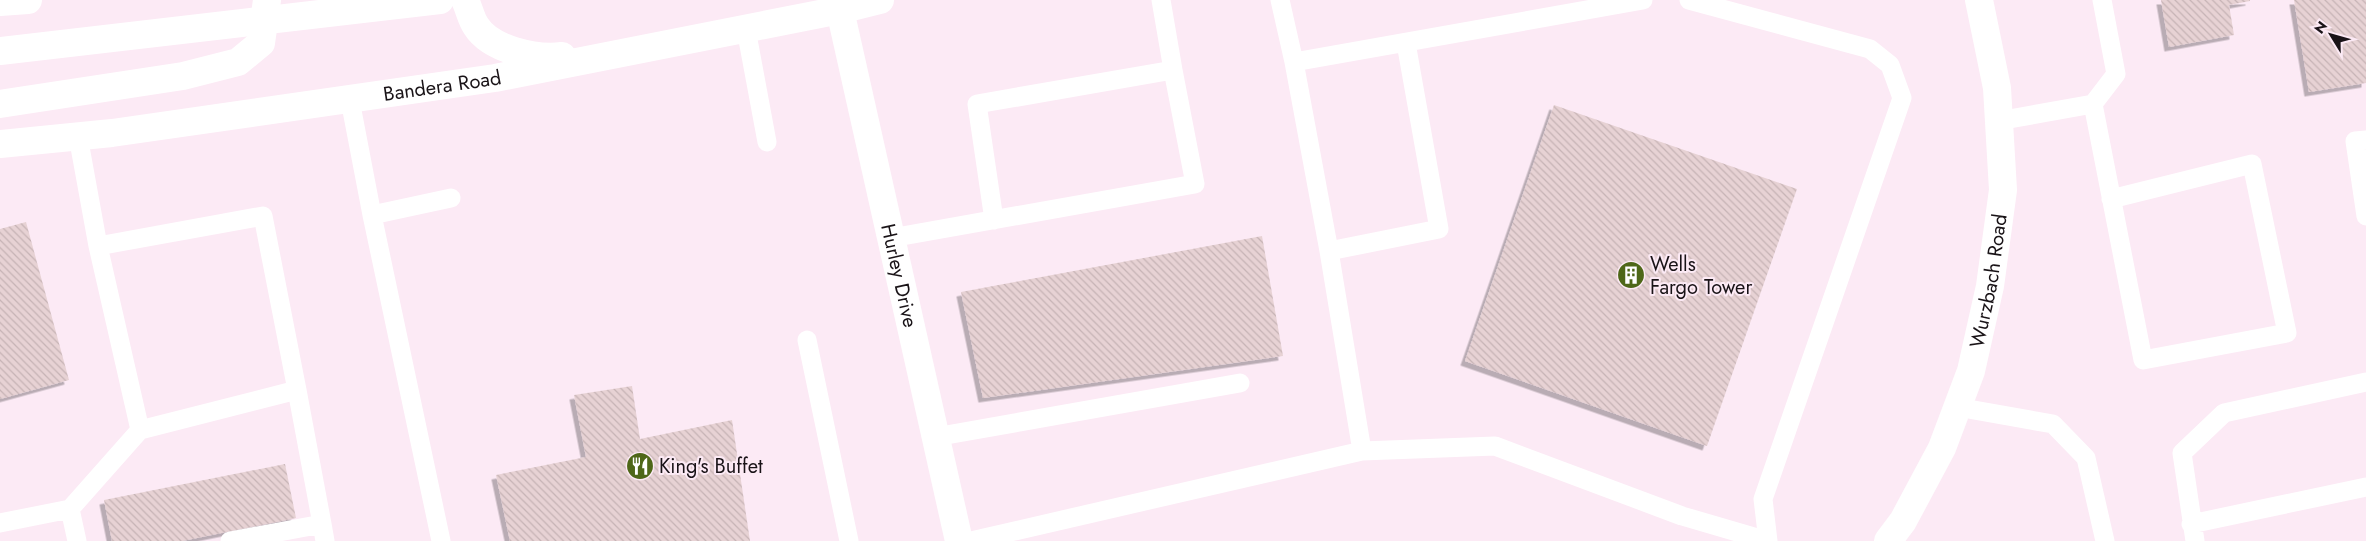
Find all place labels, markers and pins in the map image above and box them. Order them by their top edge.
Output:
place label: Wells Fargo Tower [1650,250,1752,302]
building icon: Wells Fargo Tower [1616,260,1646,290]
restaurant icon: King's Buffet [625,451,655,481]
place label: King's Buffet [659,452,763,481]

